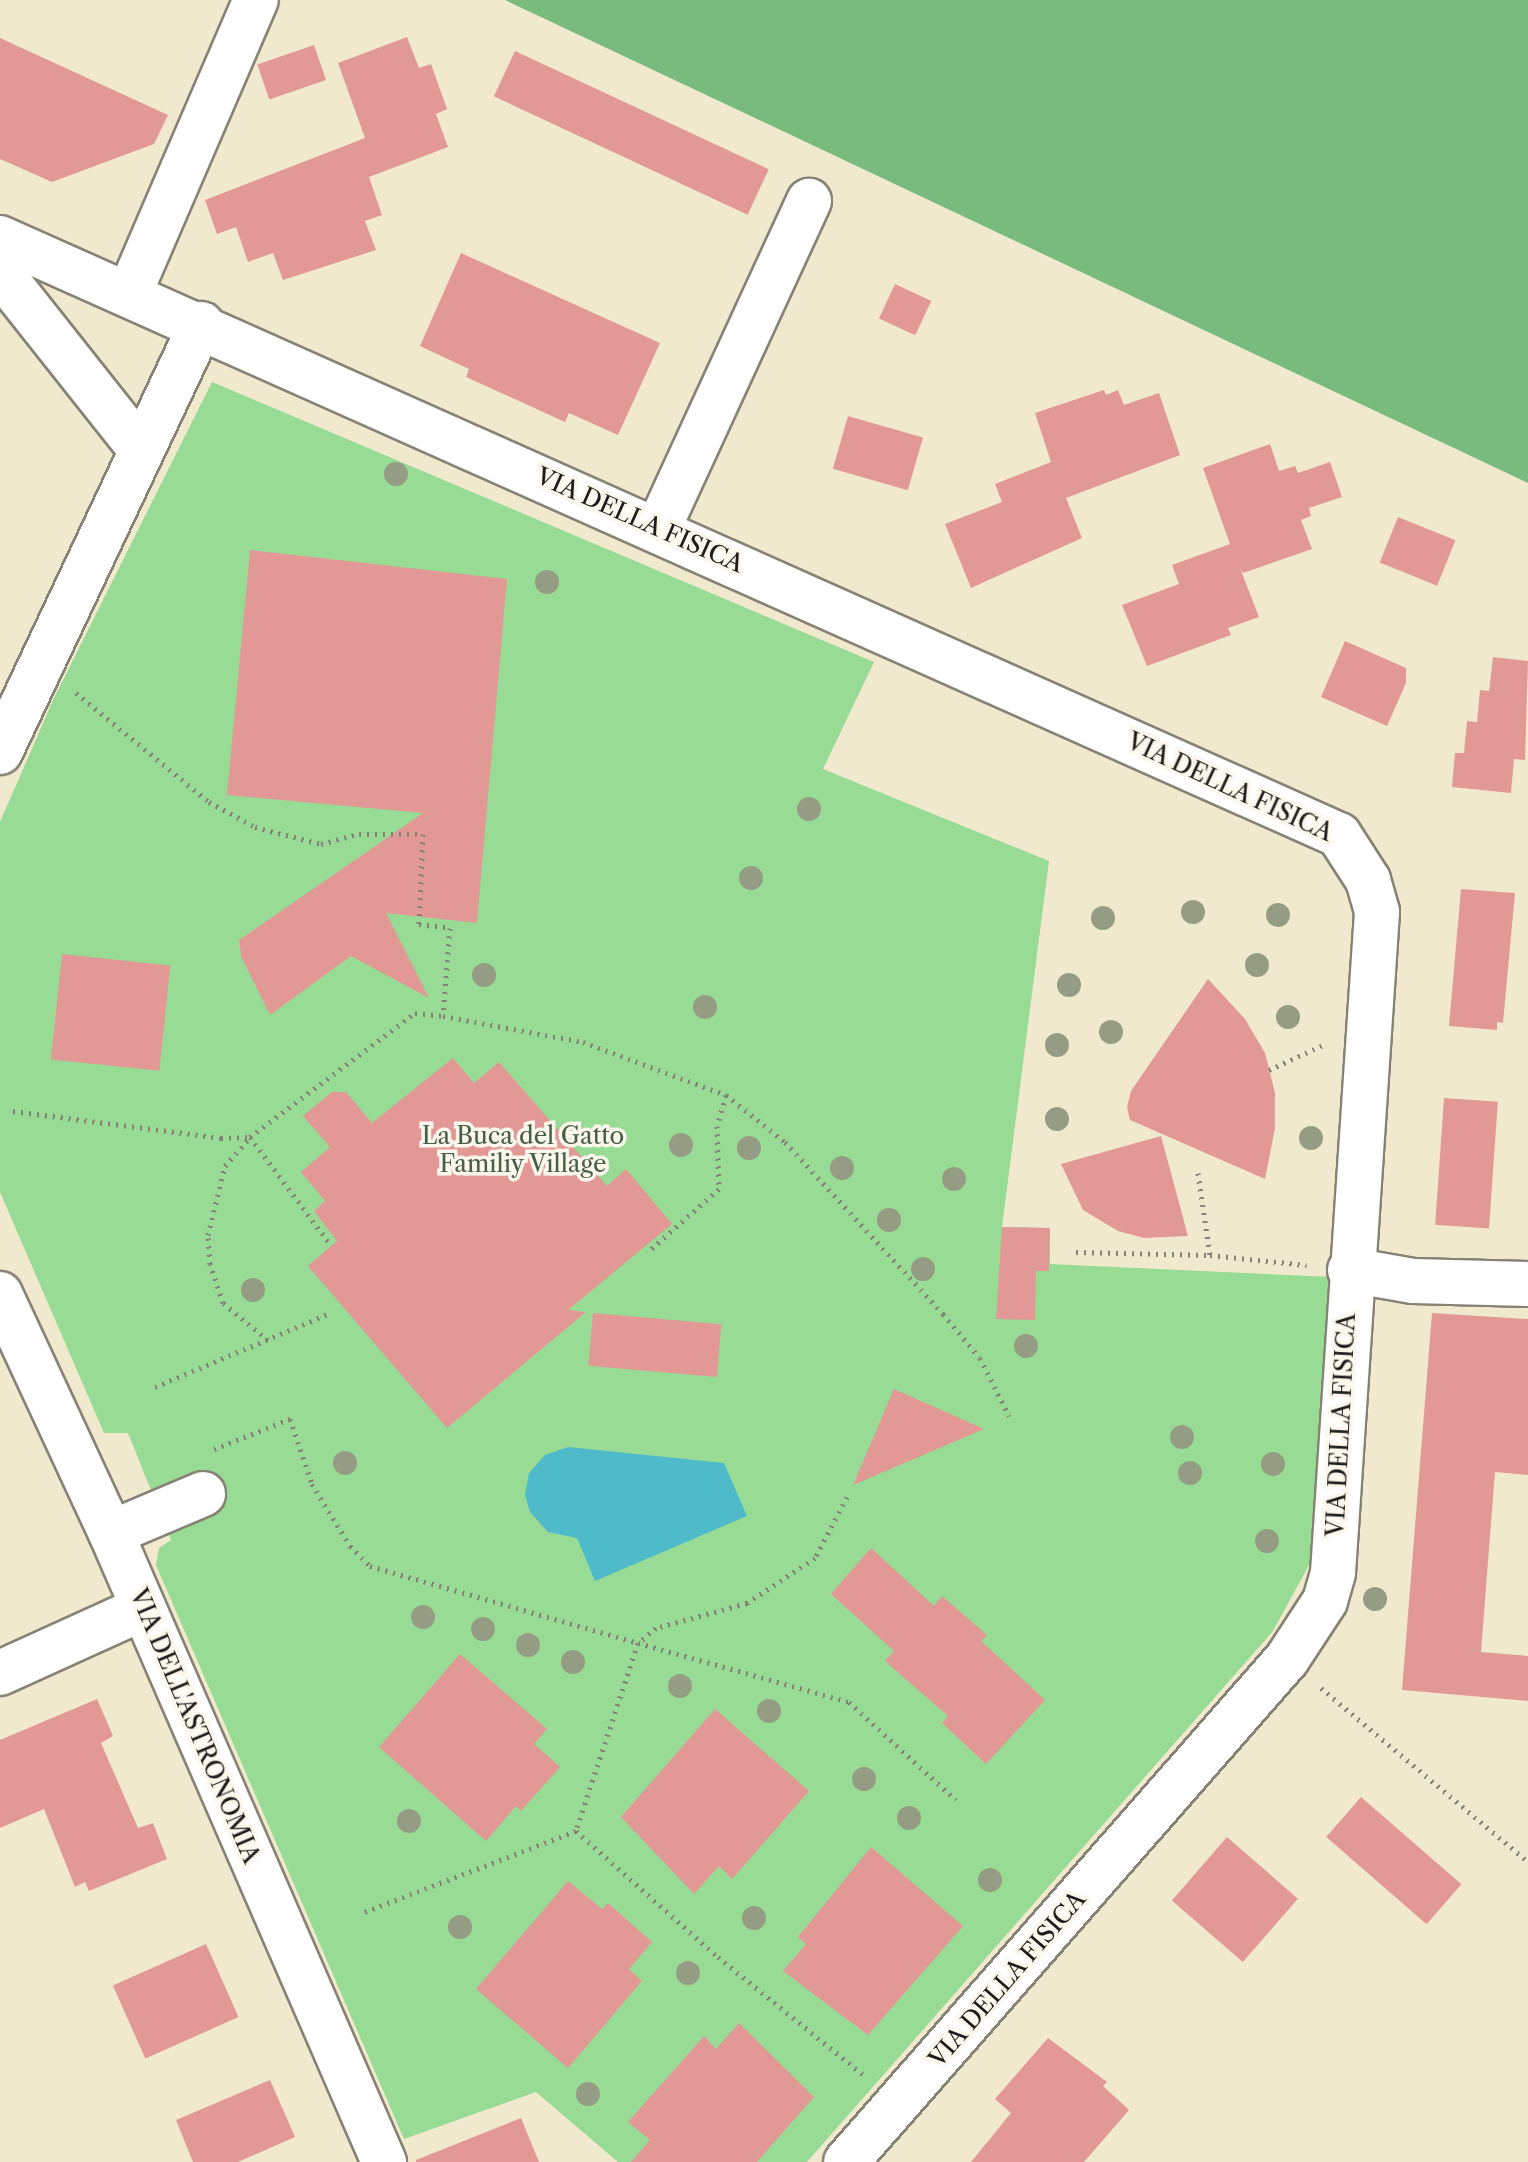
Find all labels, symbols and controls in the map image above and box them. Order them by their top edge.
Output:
street label: VIA DELLA FISICA [531,461,749,579]
street label: VIA DELLA FISICA [1122,726,1338,848]
park label: La Buca del Gatto Familiy Village [421,1122,625,1178]
street label: VIA DELLA FISICA [1321,1311,1361,1539]
street label: VIA DELL'ASTRONOMIA [124,1584,266,1868]
street label: VIA DELLA FISICA [922,1884,1092,2074]

